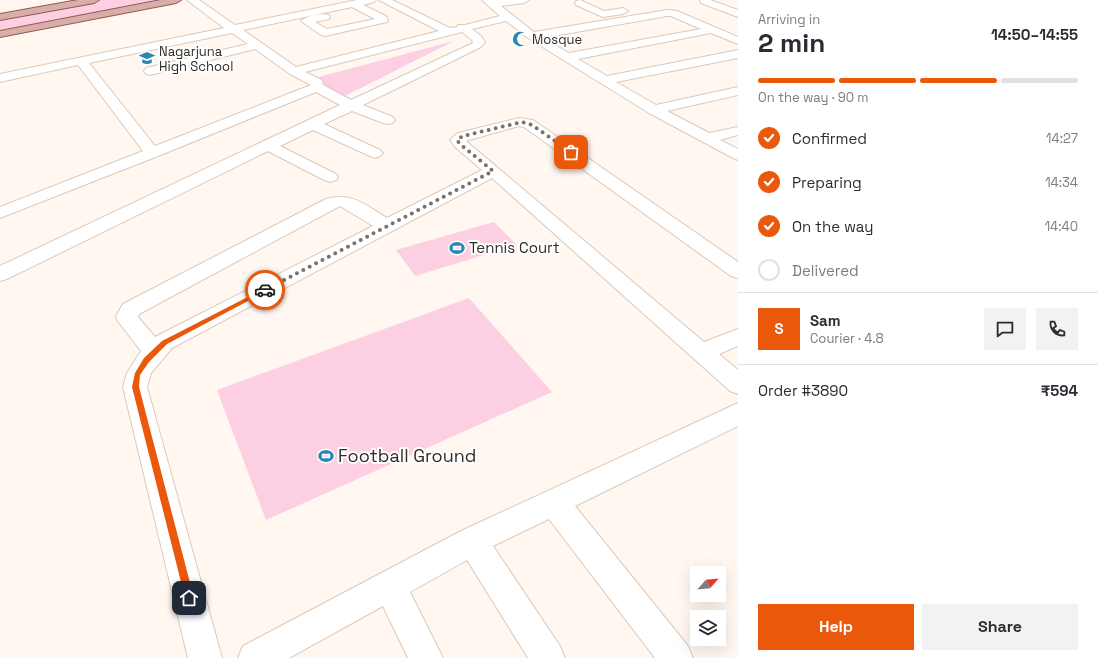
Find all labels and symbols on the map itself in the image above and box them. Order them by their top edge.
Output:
mosque icon: Mosque [511,30,529,48]
place label: Mosque [532,31,582,48]
place label: Nagarjuna High School [159,43,233,75]
school or university icon: Nagarjuna High School [138,49,156,67]
pin [554,135,588,169]
place label: Tennis Court [469,238,560,257]
sports icon: Tennis Court [448,239,466,257]
courier [245,270,285,310]
place label: Football Ground [338,444,476,467]
sports icon: Football Ground [317,447,335,465]
north arrow [690,566,726,602]
pin [172,581,206,615]

